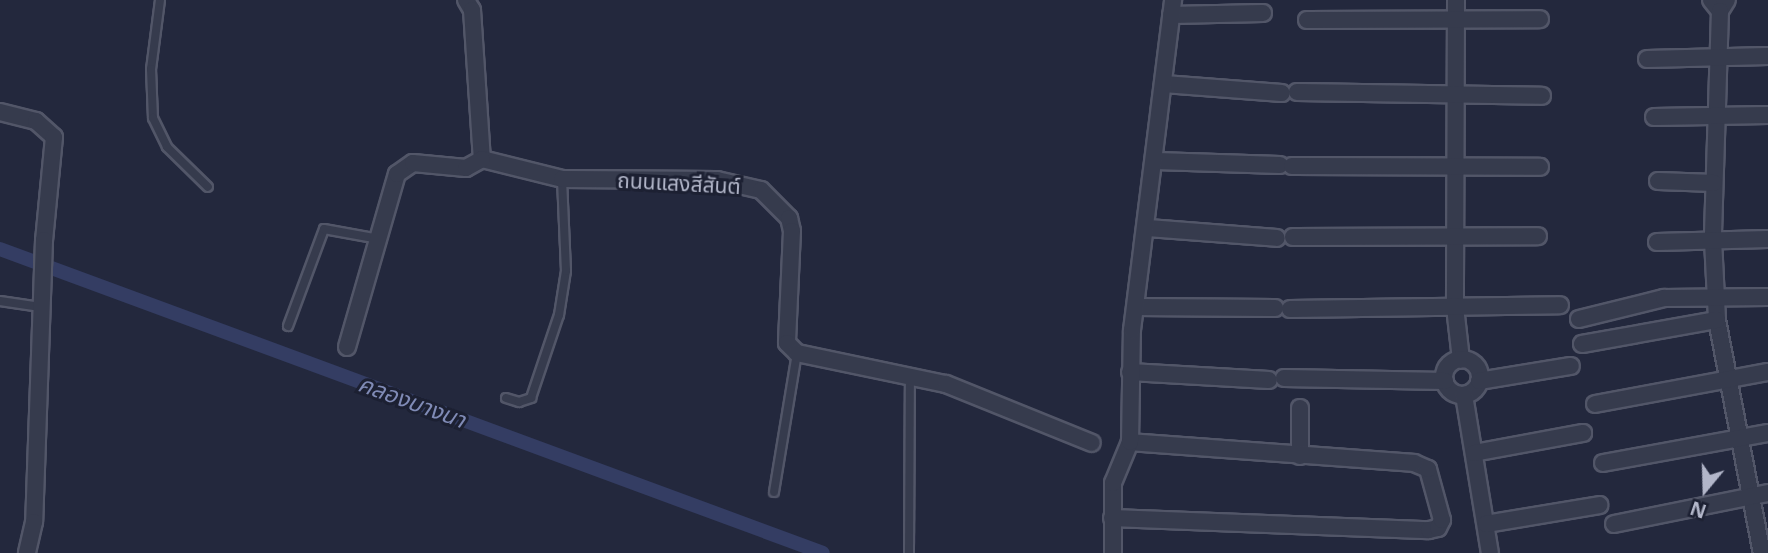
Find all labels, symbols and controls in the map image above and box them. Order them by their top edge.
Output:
street label: ถนนแสงสีสันต์ [617,167,741,199]
water label: คลองบางนา [355,369,469,433]
north arrow [1670,455,1740,525]
text: N [1687,495,1710,525]

